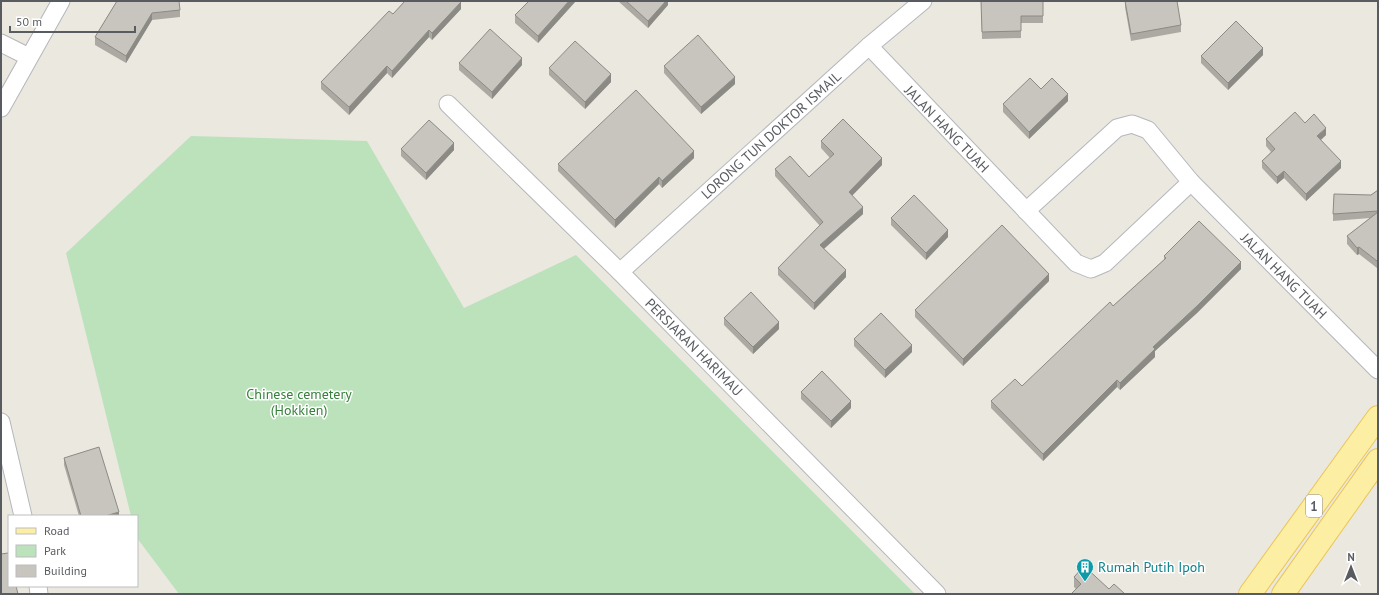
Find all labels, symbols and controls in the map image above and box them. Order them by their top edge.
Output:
scale bar [10,8,135,34]
text: 50 m [16,14,42,29]
street label: LORONG TUN DOKTOR ISMAIL [697,67,845,203]
street label: JALAN HANG TUAH [900,81,993,176]
street label: JALAN HANG TUAH [1237,229,1331,323]
street label: PERSIARAN HARIMAU [641,294,747,400]
park label: Chinese cemetery (Hokkien) [246,385,352,419]
road number: 1 [1306,495,1322,517]
legend [8,515,138,587]
text: Road [44,523,69,538]
text: Park [44,543,66,558]
north arrow [1331,547,1371,587]
text: N [1347,550,1355,564]
building icon: Rumah Putih Ipoh [1075,557,1095,582]
place label: Rumah Putih Ipoh [1098,558,1205,576]
text: Building [44,563,87,578]

